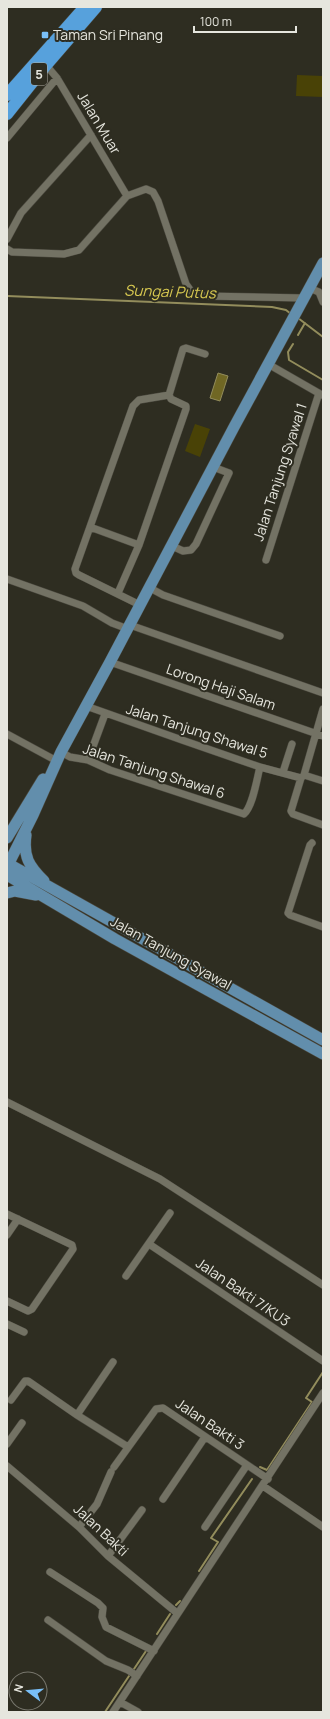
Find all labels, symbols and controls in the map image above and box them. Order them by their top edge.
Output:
scale bar [194,8,296,34]
text: 100 m [200,13,232,30]
place label: Taman Sri Pinang [53,25,163,44]
marker: Taman Sri Pinang [40,30,50,40]
road number: 5 [31,63,47,85]
street label: Jalan Muar [73,88,125,157]
water label: Sungai Putus [124,279,217,304]
street label: Jalan Tanjung Syawal 1 [248,401,311,543]
street label: Lorong Haji Salam [164,659,278,714]
street label: Jalan Tanjung Shawal 5 [124,699,270,762]
street label: Jalan Tanjung Shawal 6 [81,739,228,802]
street label: Jalan Tanjung Syawal [107,911,235,994]
street label: Jalan Bakti 7/KU3 [192,1253,294,1330]
street label: Jalan Bakti 3 [172,1394,248,1454]
street label: Jalan Bakti [70,1499,133,1560]
north arrow [8,1671,48,1711]
text: N [10,1682,26,1694]

